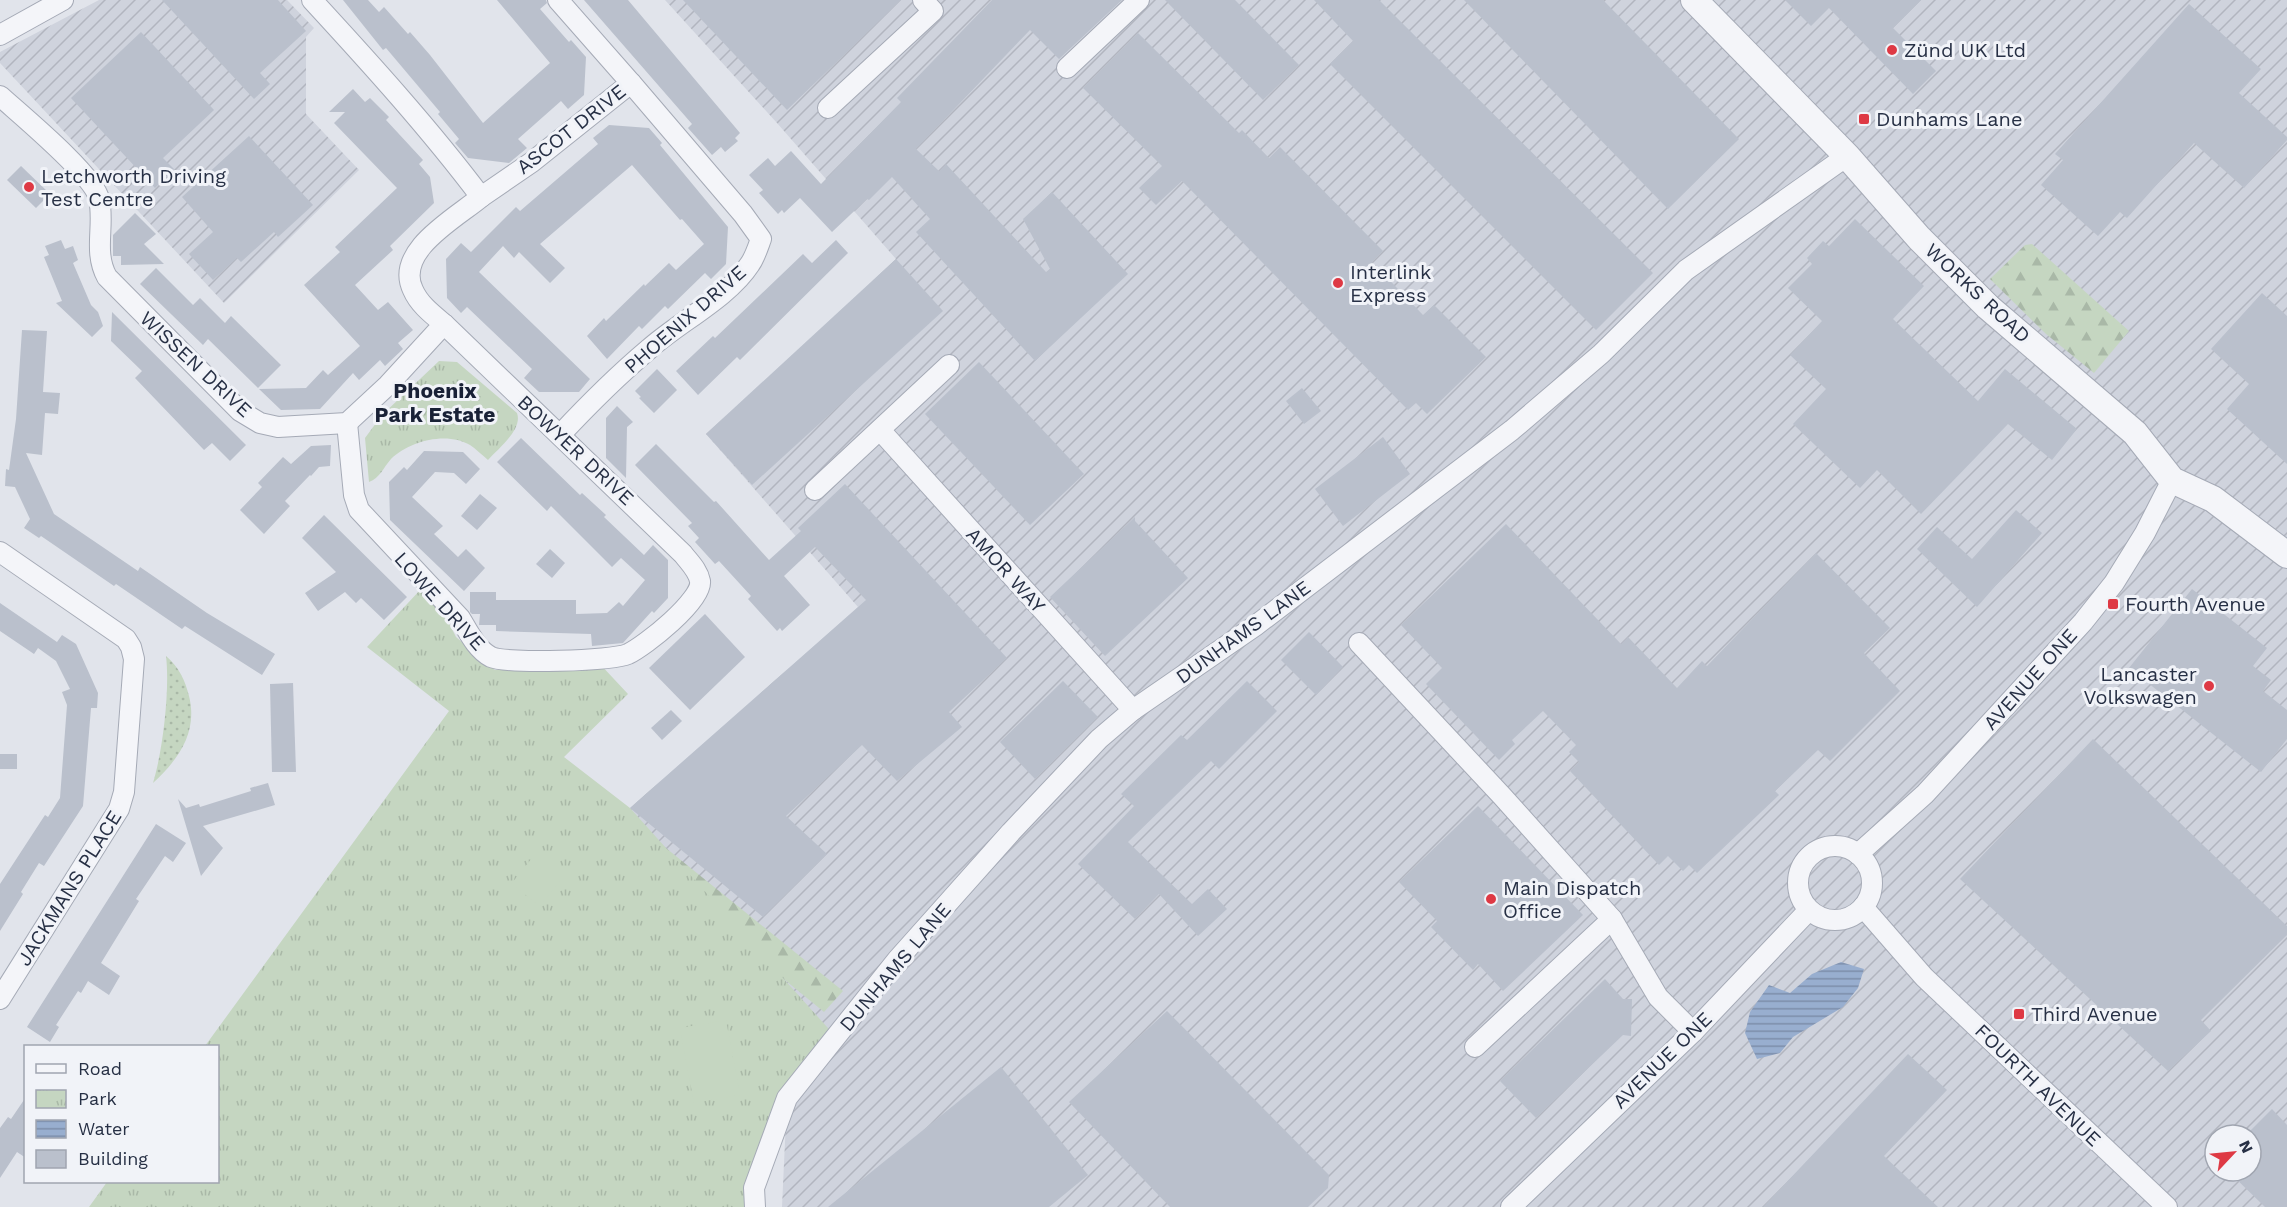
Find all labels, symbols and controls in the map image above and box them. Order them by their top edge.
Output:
place label: Zünd UK Ltd [1904,38,2026,62]
marker: Zünd UK Ltd [1885,43,1899,57]
street label: ASCOT DRIVE [512,79,630,179]
place label: Dunhams Lane [1876,107,2022,131]
marker: Dunhams Lane [1857,112,1871,126]
place label: Letchworth Driving Test Centre [41,164,226,211]
marker: Letchworth Driving Test Centre [22,180,36,194]
street label: WORKS ROAD [1920,238,2036,348]
street label: PHOENIX DRIVE [619,260,751,378]
place label: Interlink Express [1350,260,1431,307]
marker: Interlink Express [1331,276,1345,290]
street label: WISSEN DRIVE [135,306,257,422]
district label: Phoenix Park Estate [375,378,495,427]
street label: BOWYER DRIVE [513,390,639,510]
street label: AMOR WAY [961,522,1051,618]
street label: LOWE DRIVE [389,547,491,655]
street label: DUNHAMS LANE [1171,575,1315,689]
place label: Fourth Avenue [2125,592,2266,616]
marker: Fourth Avenue [2106,597,2120,611]
street label: AVENUE ONE [1978,623,2082,735]
place label: Lancaster Volkswagen [2083,662,2197,709]
marker: Lancaster Volkswagen [2202,679,2216,693]
street label: JACKMANS PLACE [12,806,126,970]
place label: Main Dispatch Office [1503,876,1641,923]
marker: Main Dispatch Office [1484,892,1498,906]
street label: DUNHAMS LANE [834,898,956,1036]
place label: Third Avenue [2031,1002,2158,1026]
street label: AVENUE ONE [1607,1007,1717,1113]
marker: Third Avenue [2012,1007,2026,1021]
street label: FOURTH AVENUE [1970,1019,2106,1151]
legend [24,1045,219,1183]
text: Road [78,1058,122,1079]
text: Park [78,1088,117,1109]
text: Water [78,1118,130,1139]
north arrow [2203,1123,2263,1183]
text: N [2235,1137,2257,1156]
text: Building [78,1148,148,1169]

